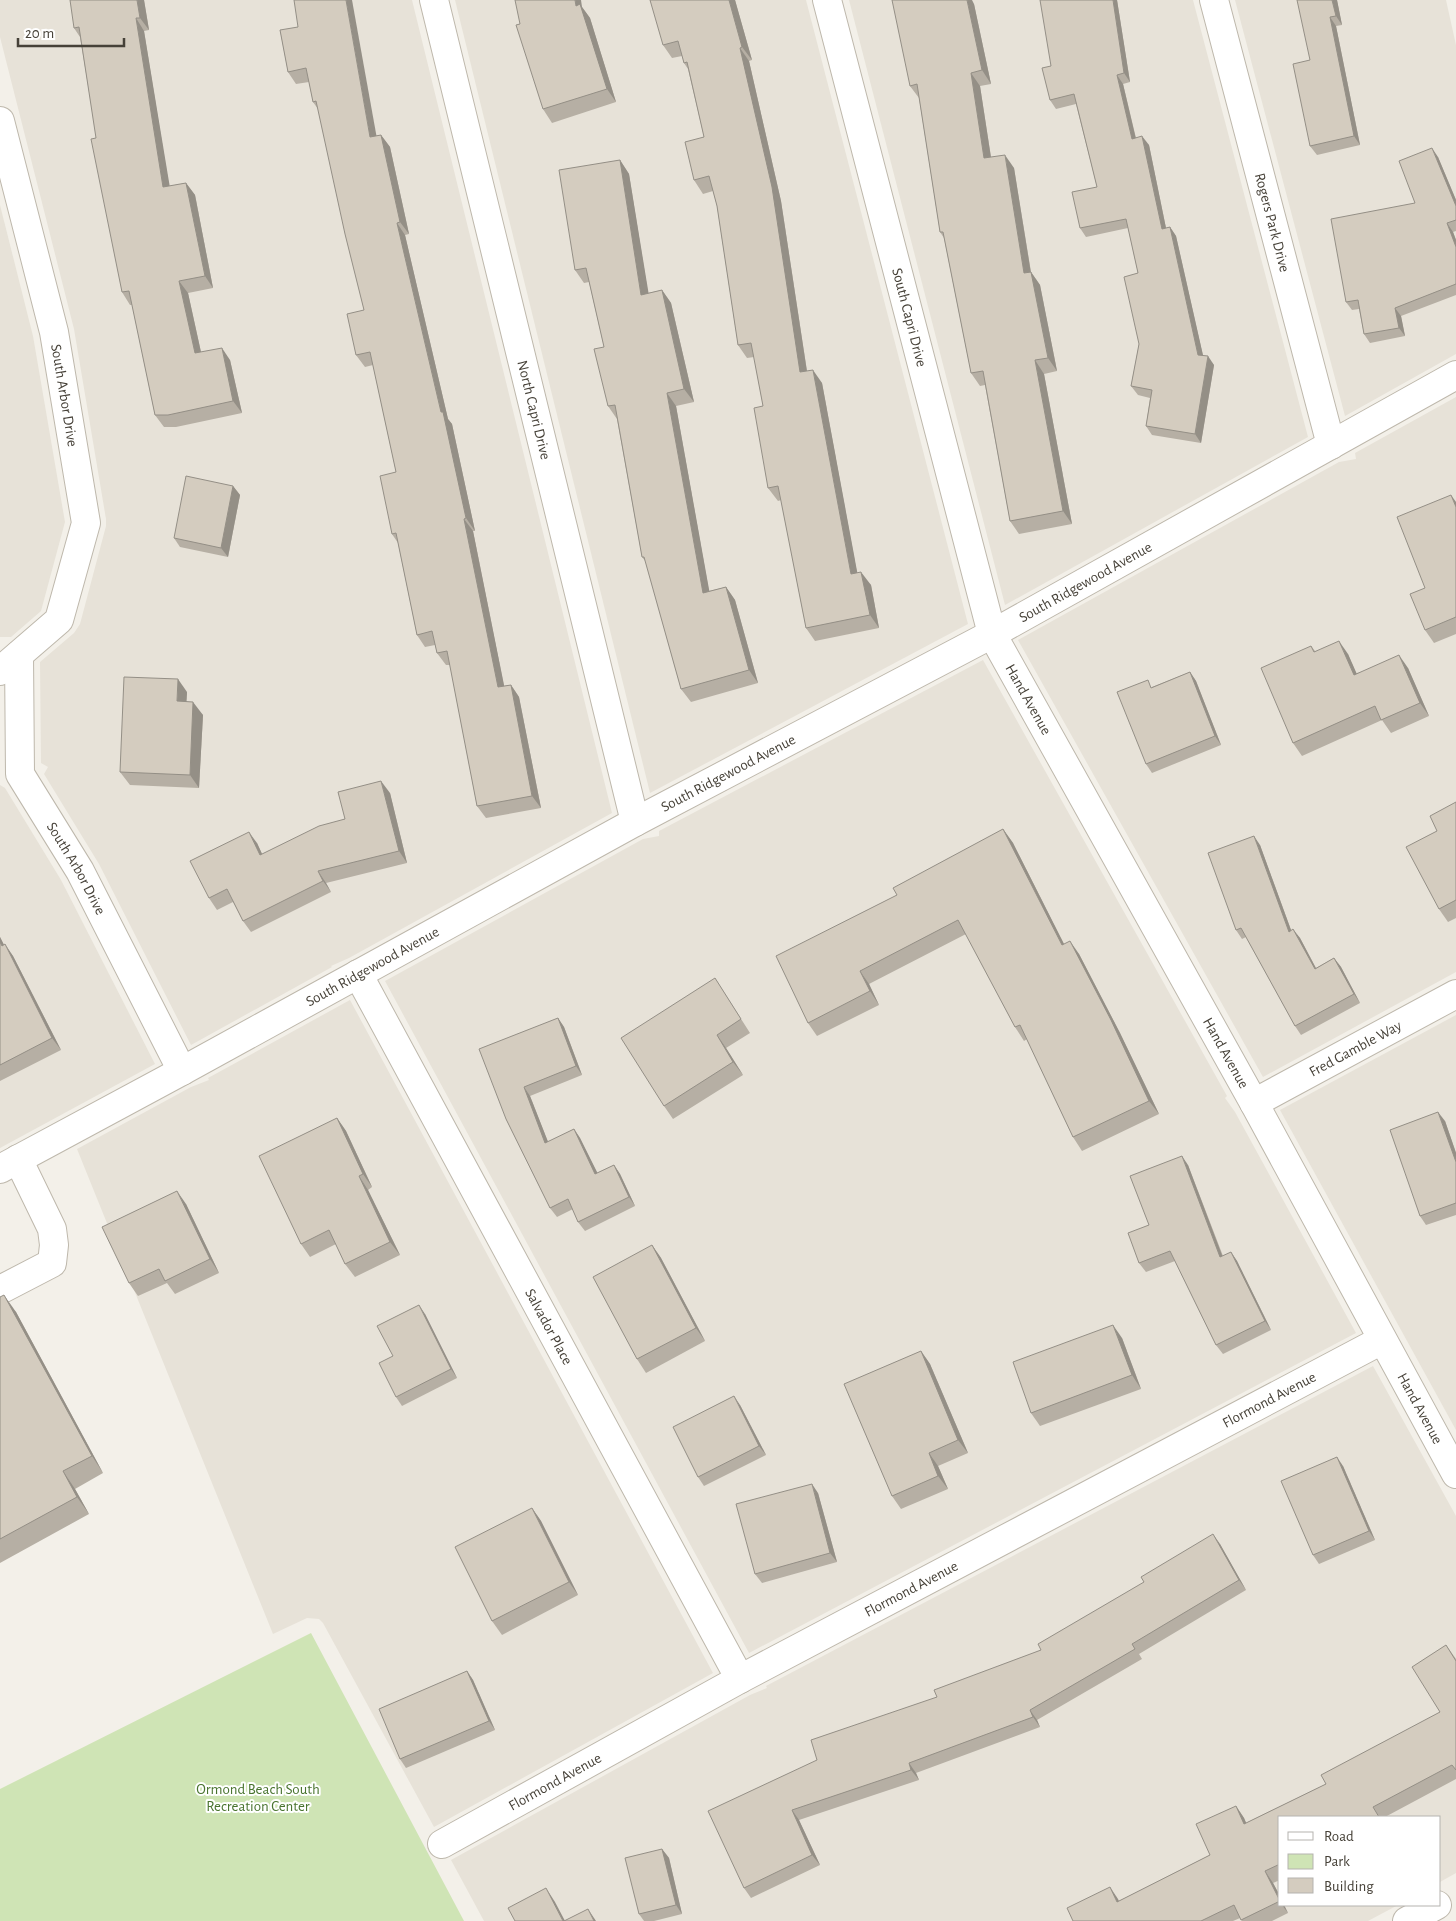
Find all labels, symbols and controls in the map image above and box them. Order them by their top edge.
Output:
scale bar [18,15,124,47]
text: 20 m [25,26,54,41]
street label: Rogers Park Drive [1252,171,1292,274]
street label: South Capri Drive [889,267,929,369]
street label: South Arbor Drive [48,343,80,448]
street label: North Capri Drive [514,359,553,461]
street label: South Ridgewood Avenue [1017,539,1155,625]
street label: Hand Avenue [1002,662,1054,738]
street label: South Ridgewood Avenue [659,732,798,815]
street label: South Arbor Drive [44,820,108,917]
street label: South Ridgewood Avenue [304,924,442,1009]
street label: Hand Avenue [1200,1015,1251,1091]
street label: Fred Gamble Way [1307,1018,1405,1080]
street label: Salvador Place [522,1286,575,1367]
street label: Flormond Avenue [1220,1369,1319,1431]
street label: Hand Avenue [1394,1371,1445,1447]
street label: Flormond Avenue [862,1558,960,1620]
street label: Flormond Avenue [506,1750,604,1814]
park label: Ormond Beach South Recreation Center [196,1782,320,1814]
legend [1278,1816,1441,1906]
text: Road [1324,1829,1354,1844]
text: Park [1324,1854,1350,1869]
text: Building [1324,1879,1374,1894]

